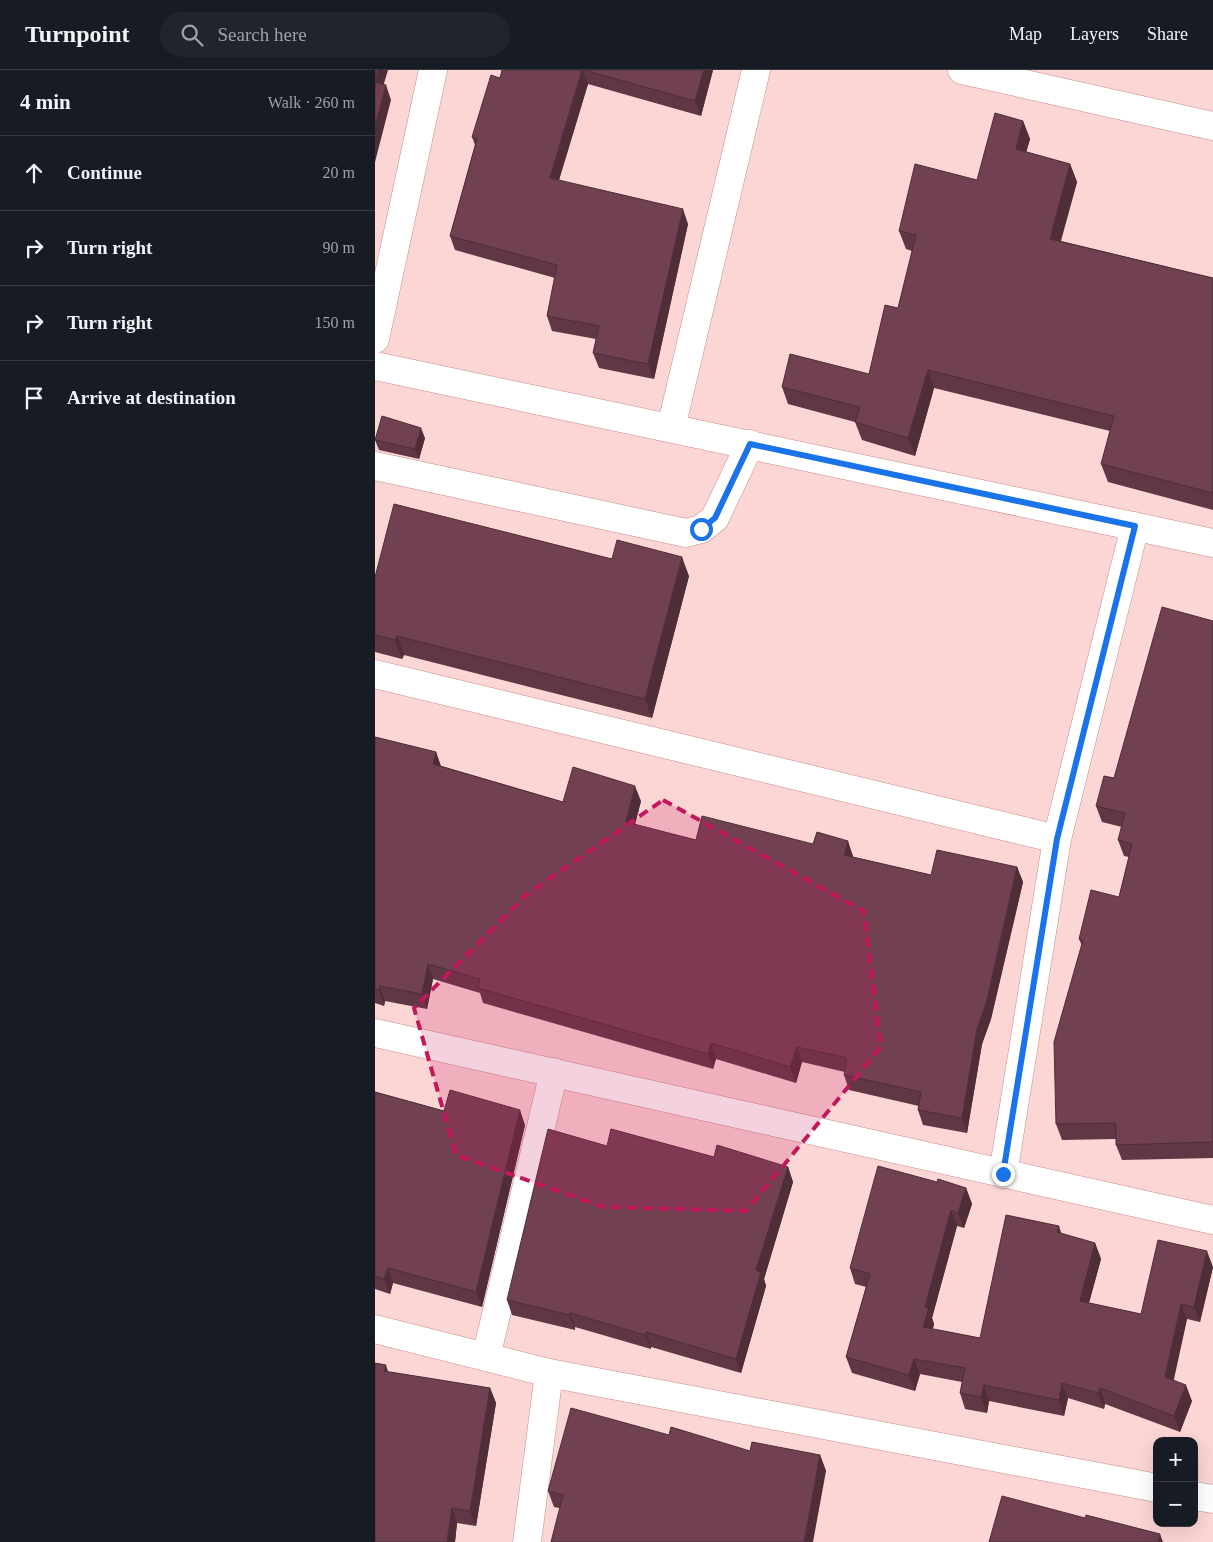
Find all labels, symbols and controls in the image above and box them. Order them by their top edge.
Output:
search box [160,12,510,57]
text: Turnpoint [25,21,130,47]
icon: search [178,21,206,49]
text: Search here [218,24,307,45]
text: Map [1009,24,1042,44]
text: Layers [1070,24,1119,44]
text: Share [1147,24,1188,44]
text: 4 min [20,90,71,114]
text: Walk · 260 m [268,94,355,111]
icon: ahead [20,159,48,187]
text: Continue [67,162,142,183]
text: 20 m [323,164,355,181]
icon: right [20,234,48,262]
text: Turn right [67,237,152,258]
text: 90 m [323,239,355,256]
icon: right [20,309,48,337]
text: Turn right [67,312,152,333]
text: 150 m [315,314,355,331]
icon: arrive [20,384,48,412]
text: Arrive at destination [67,387,236,408]
route start [690,518,713,541]
route end [992,1163,1015,1186]
map controls [1153,1437,1198,1527]
button: + [1153,1437,1198,1482]
button: − [1153,1482,1198,1527]

